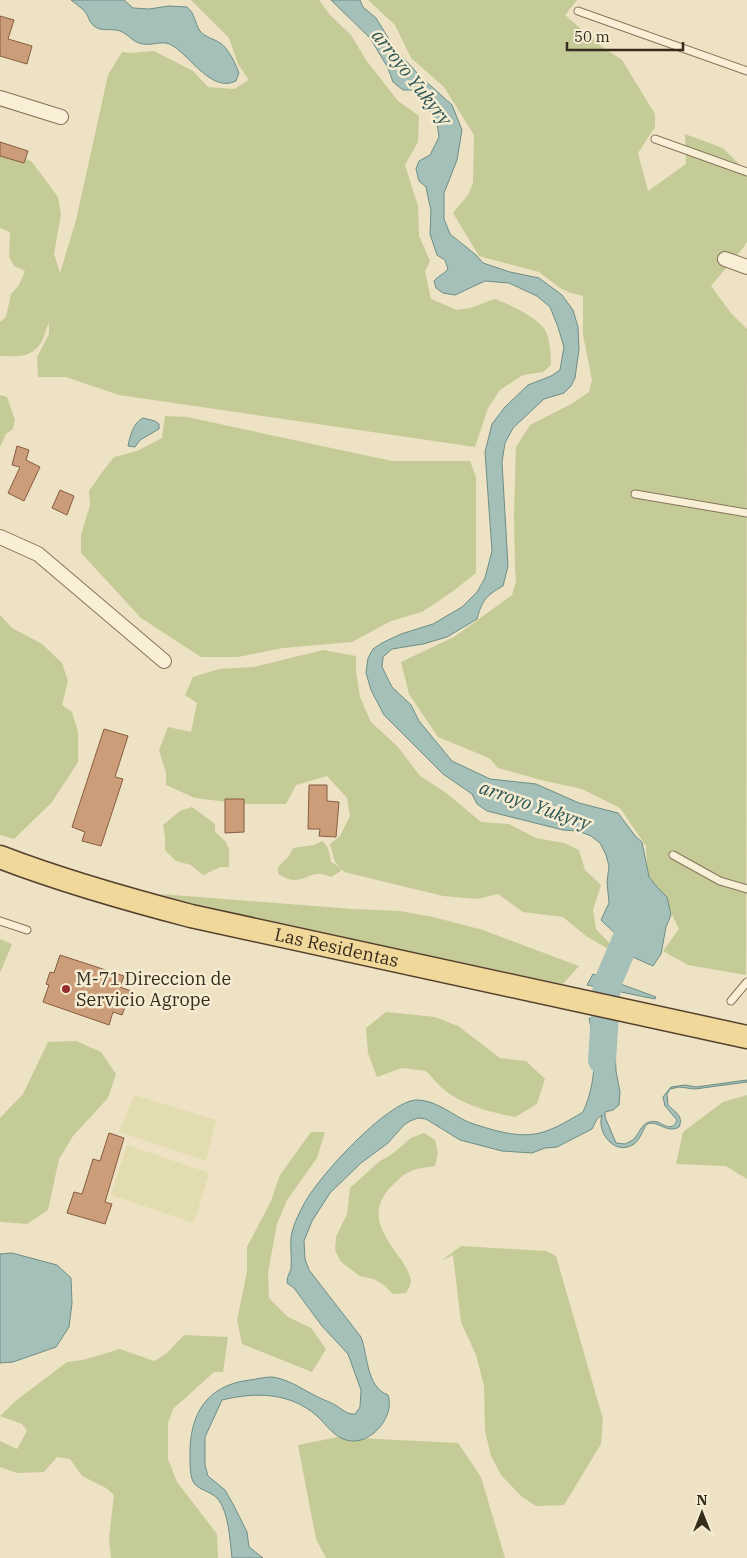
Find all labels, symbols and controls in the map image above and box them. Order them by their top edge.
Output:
scale bar [567,20,683,52]
water label: arroyo Yukyry [367,24,458,131]
text: 50 m [574,27,610,46]
water label: arroyo Yukyry [476,775,595,836]
street label: Las Residentas [272,922,401,972]
place label: M-71 Direccion de Servicio Agrope [76,967,231,1011]
marker: M-71 Direccion de Servicio Agrope [60,983,72,995]
north arrow [677,1488,727,1538]
text: N [696,1491,708,1509]

